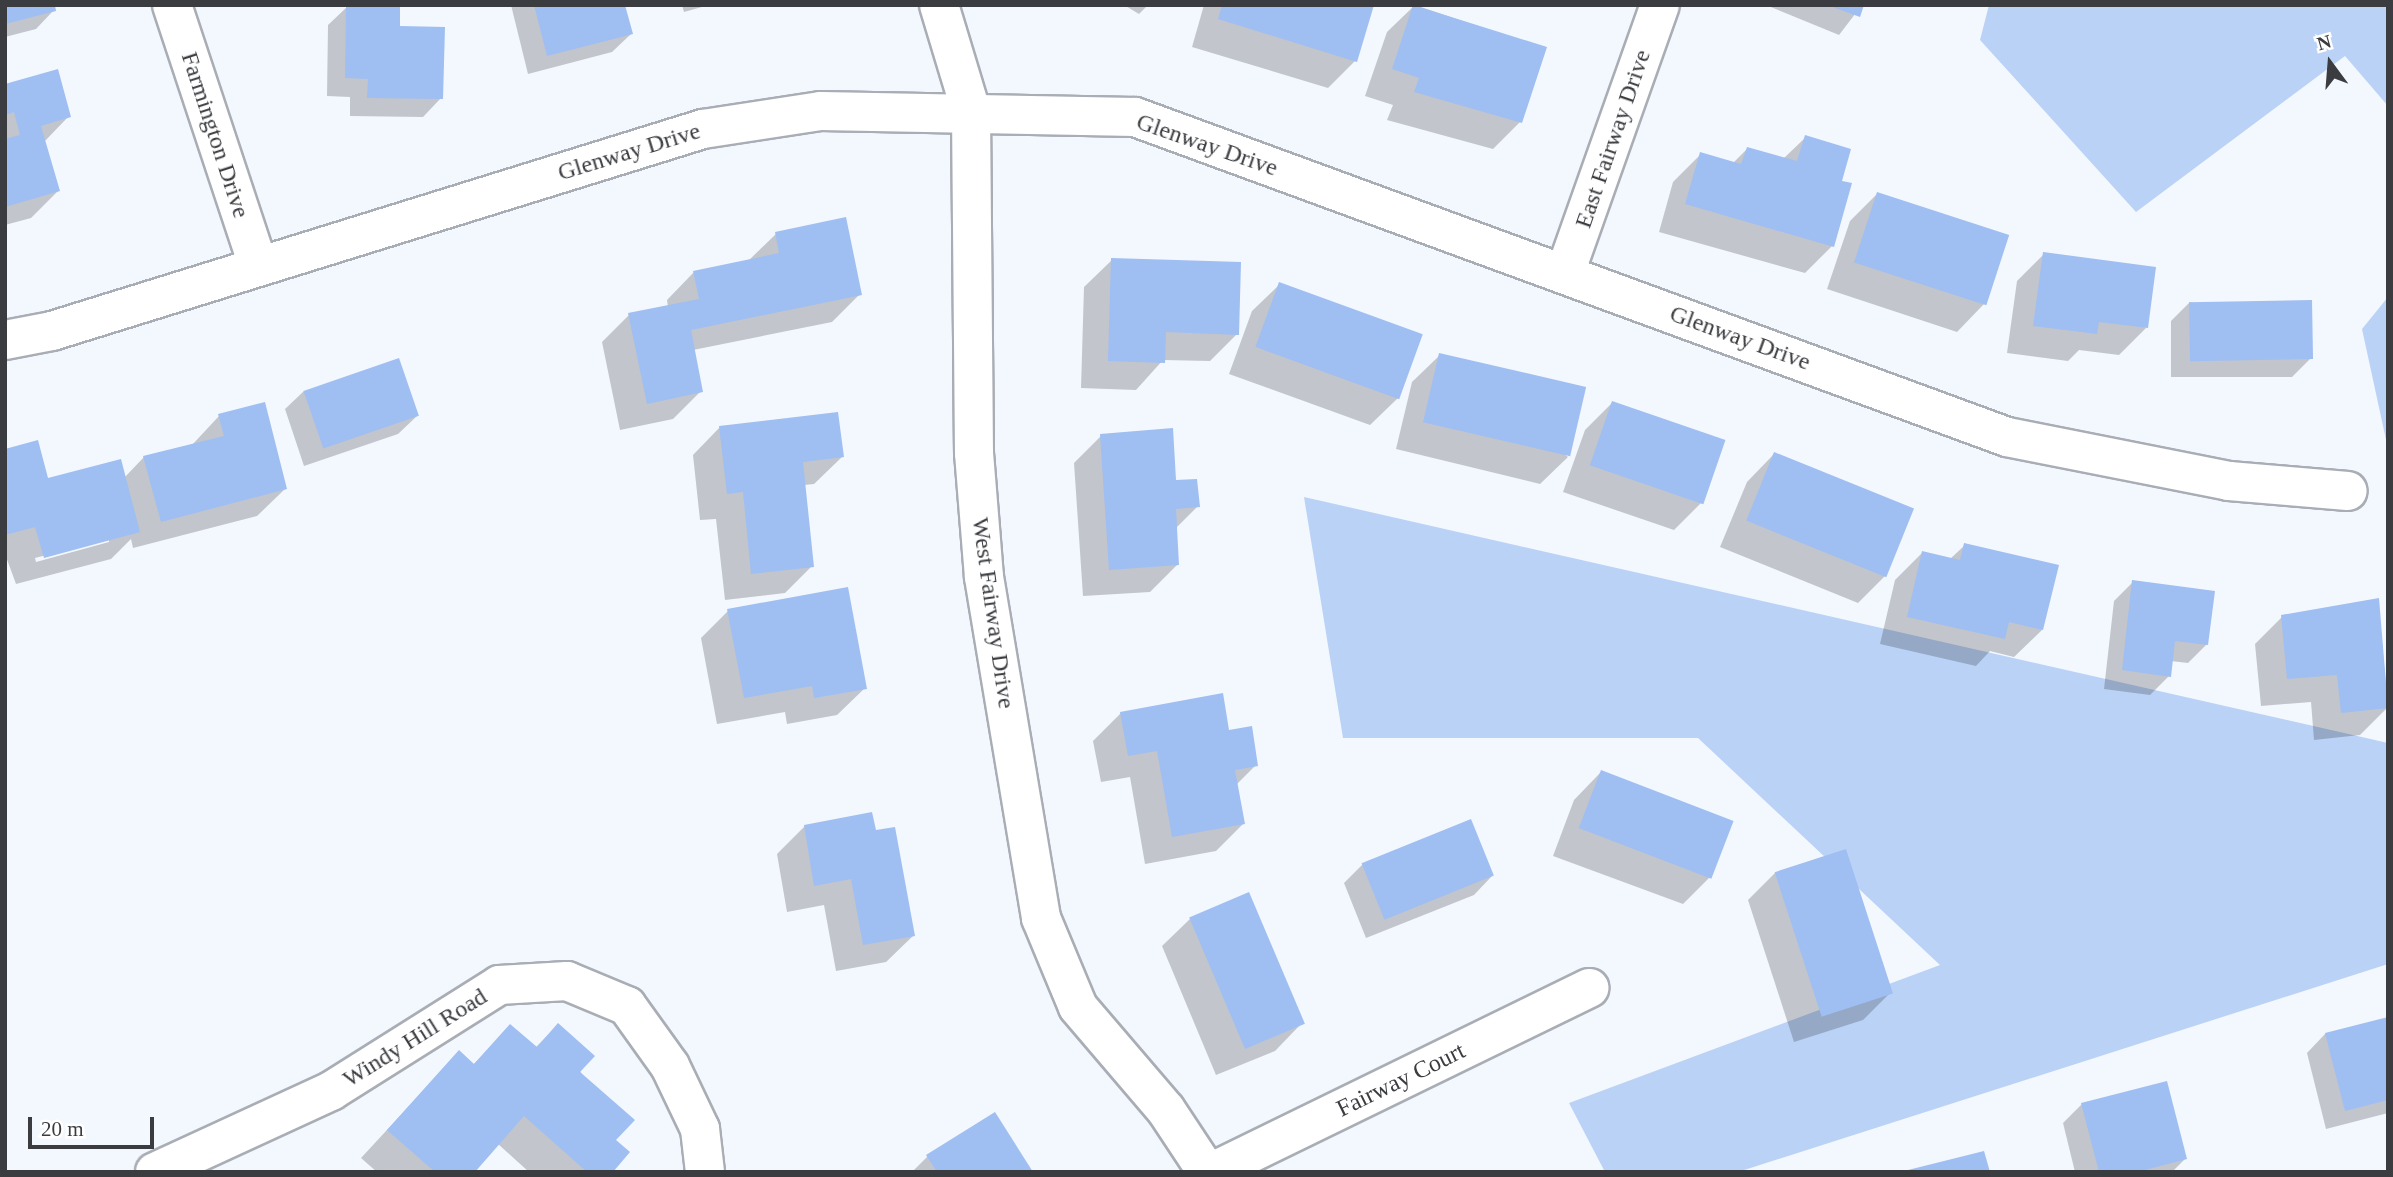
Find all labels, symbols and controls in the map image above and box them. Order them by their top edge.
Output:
north arrow [2295,28,2365,98]
text: N [2315,30,2334,54]
street label: East Fairway Drive [1569,46,1657,232]
street label: Farmington Drive [175,48,255,222]
street label: Glenway Drive [1133,107,1281,183]
street label: Glenway Drive [554,117,704,187]
street label: Glenway Drive [1666,299,1814,377]
street label: West Fairway Drive [965,516,1021,710]
street label: Windy Hill Road [338,982,492,1094]
street label: Fairway Court [1332,1037,1470,1123]
scale bar [32,1104,158,1148]
text: 20 m [41,1117,84,1141]

